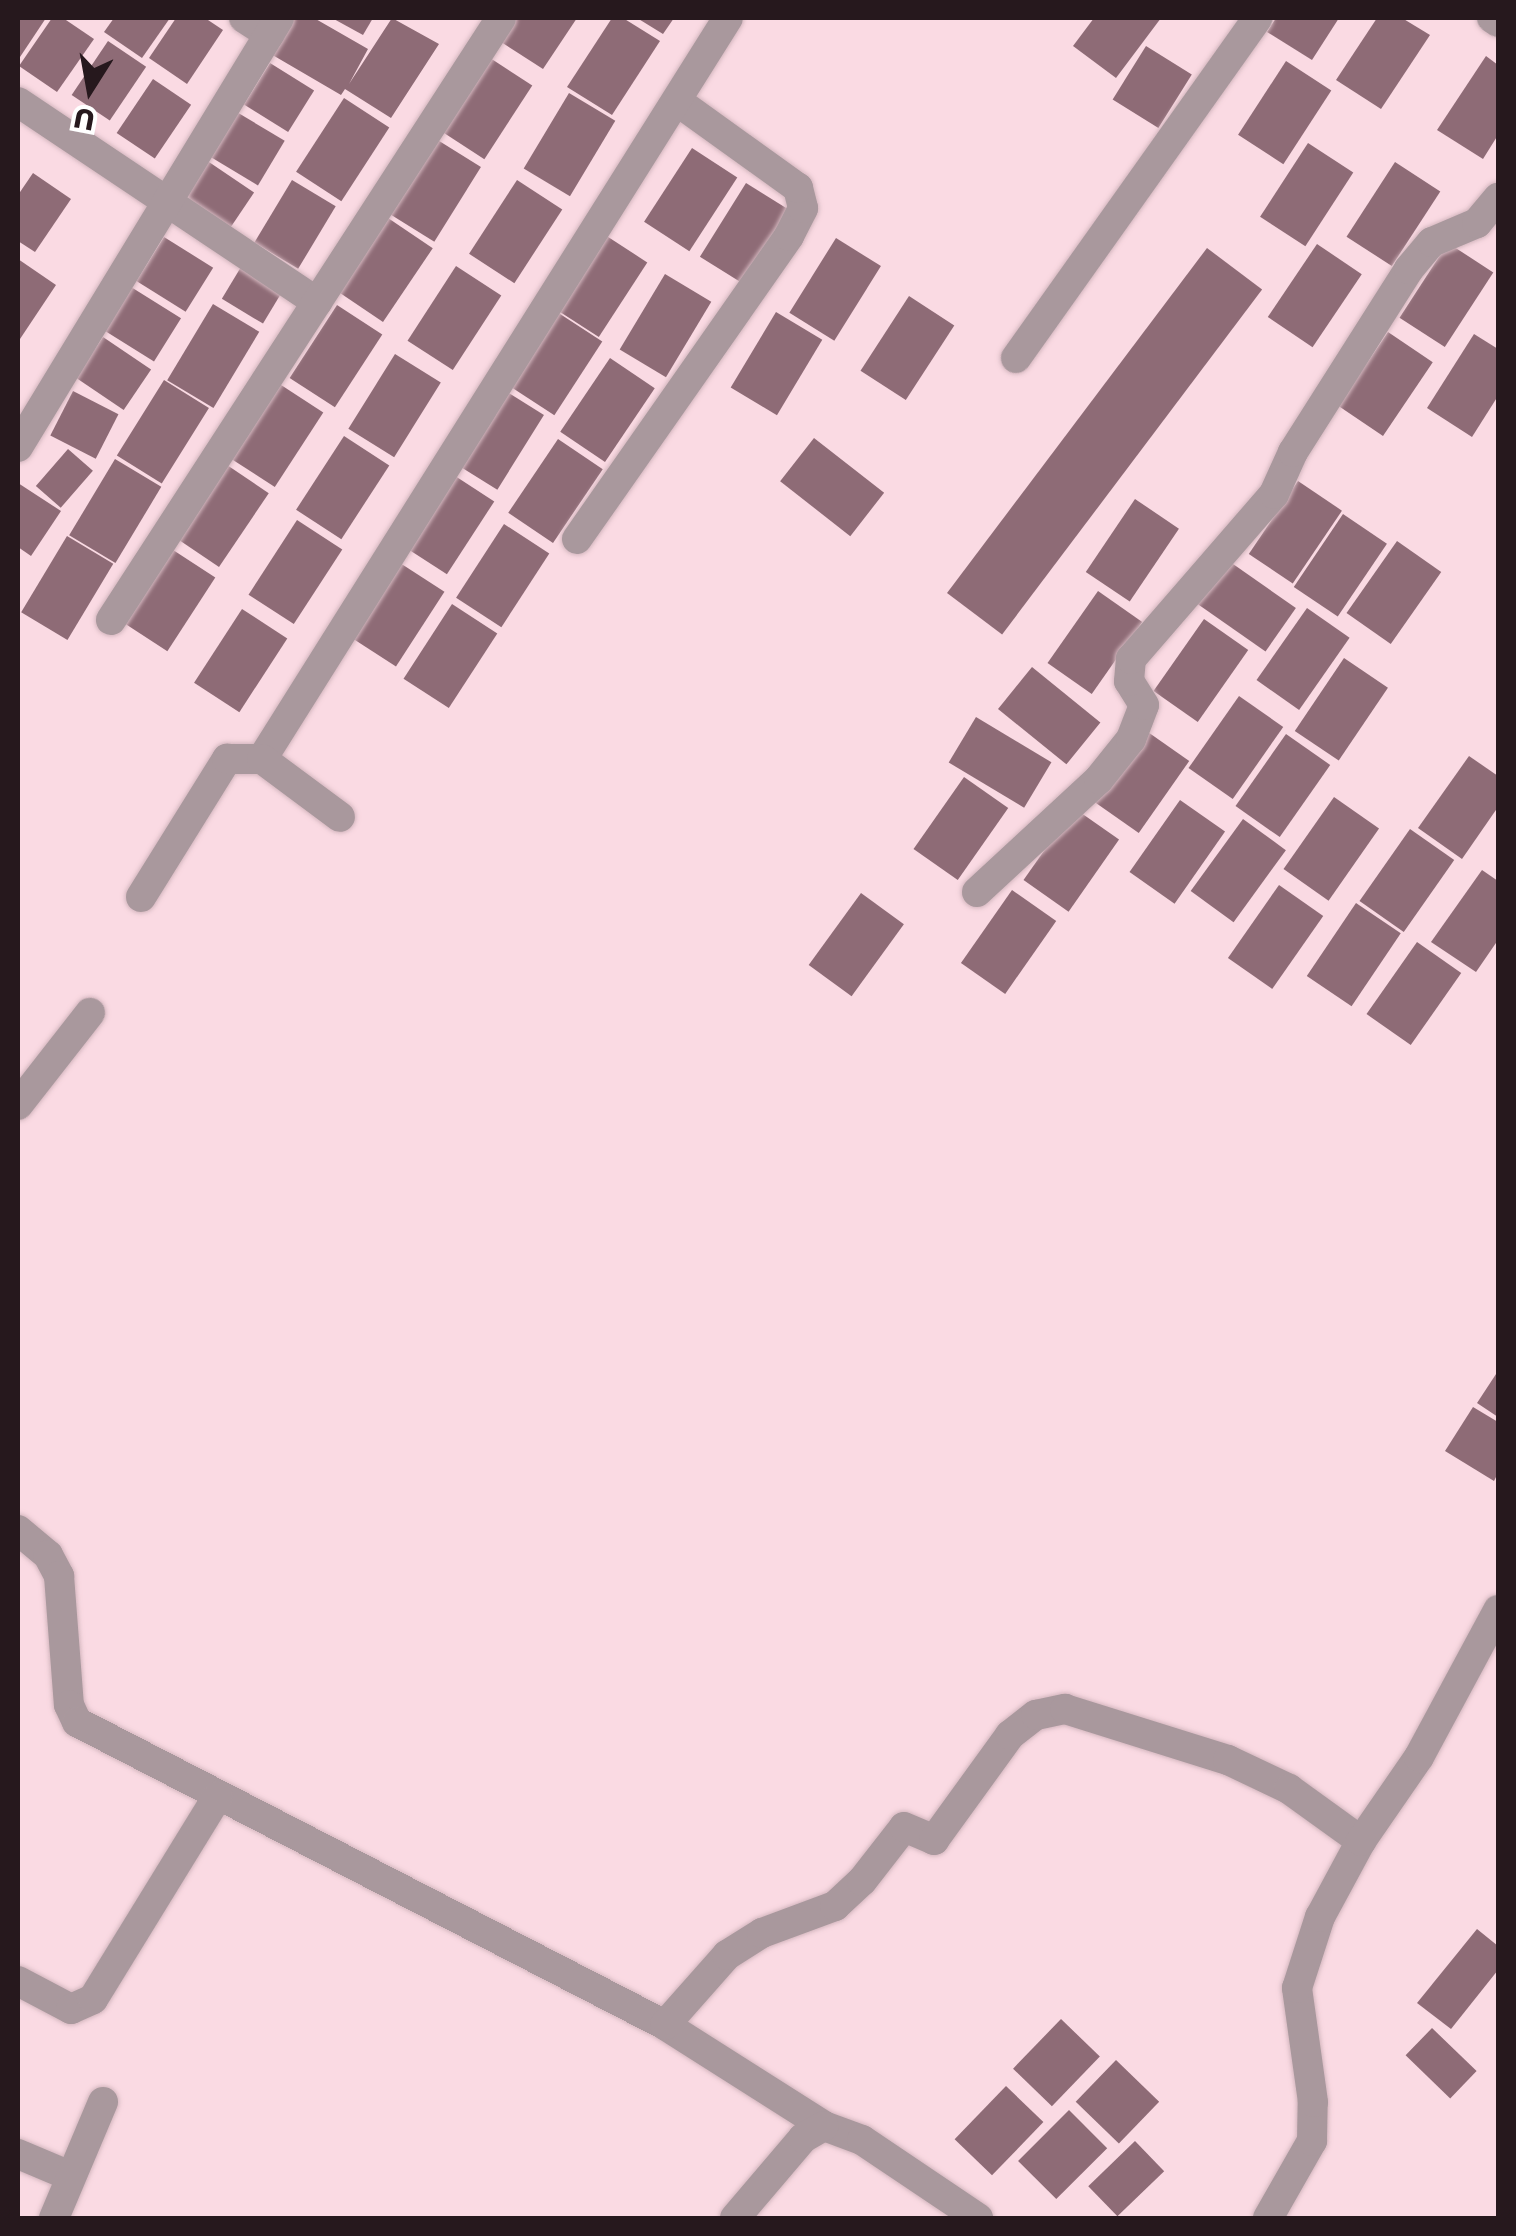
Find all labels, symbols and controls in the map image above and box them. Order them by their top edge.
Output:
north arrow [40,40,140,140]
text: U [71,102,97,138]

